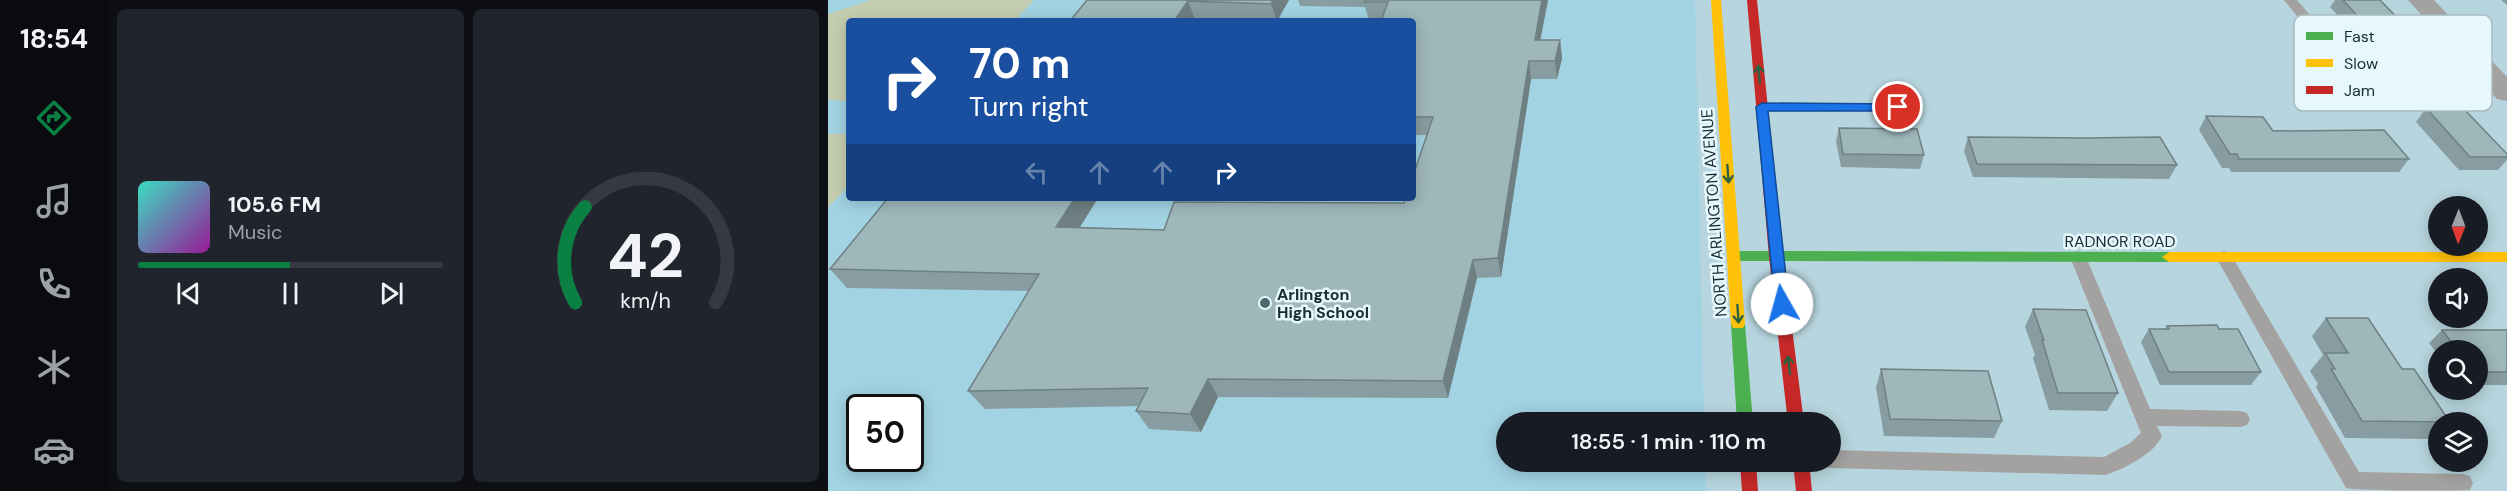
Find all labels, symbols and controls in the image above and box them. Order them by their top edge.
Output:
legend [2294,15,2492,111]
text: 18:54 [20,21,88,56]
text: Fast [2344,26,2375,47]
text: 70 m [969,36,1070,91]
icon: right [870,42,948,120]
text: Slow [2344,53,2378,74]
one-way arrow [1753,64,1764,84]
text: Jam [2344,80,2375,101]
pin [1872,81,1923,132]
text: Turn right [969,89,1089,124]
icon: arrive [1881,90,1914,123]
icon: directions [33,97,75,139]
street label: NORTH ARLINGTON AVENUE [1696,108,1732,318]
icon: left [1020,156,1053,189]
icon: ahead [1083,156,1116,189]
icon: ahead [1146,156,1179,189]
icon: right [1209,156,1242,189]
one-way arrow [1722,163,1733,183]
icon: music [33,180,75,222]
text: 105.6 FM [228,190,321,219]
north arrow [2428,196,2488,256]
map controls [2428,196,2488,472]
text: 42 [607,215,684,296]
text: Music [228,219,283,245]
street label: RADNOR ROAD [2064,231,2176,252]
icon: phone [33,263,75,305]
button: sound [2428,268,2488,328]
position arrow [1750,272,1814,336]
icon: previous [172,277,205,310]
icon: pause [274,277,307,310]
icon: next [375,277,408,310]
place label: Arlington High School [1277,284,1369,323]
text: km/h [620,287,671,315]
marker: Arlington High School [1258,296,1272,310]
one-way arrow [1733,304,1744,323]
button: search [2428,340,2488,400]
icon: climate [33,346,75,388]
one-way arrow [1784,355,1795,375]
speed limit sign: 50 [846,394,924,472]
button: layers [2428,412,2488,472]
text: 18:55 · 1 min · 110 m [1571,427,1766,456]
icon: car [33,429,75,471]

